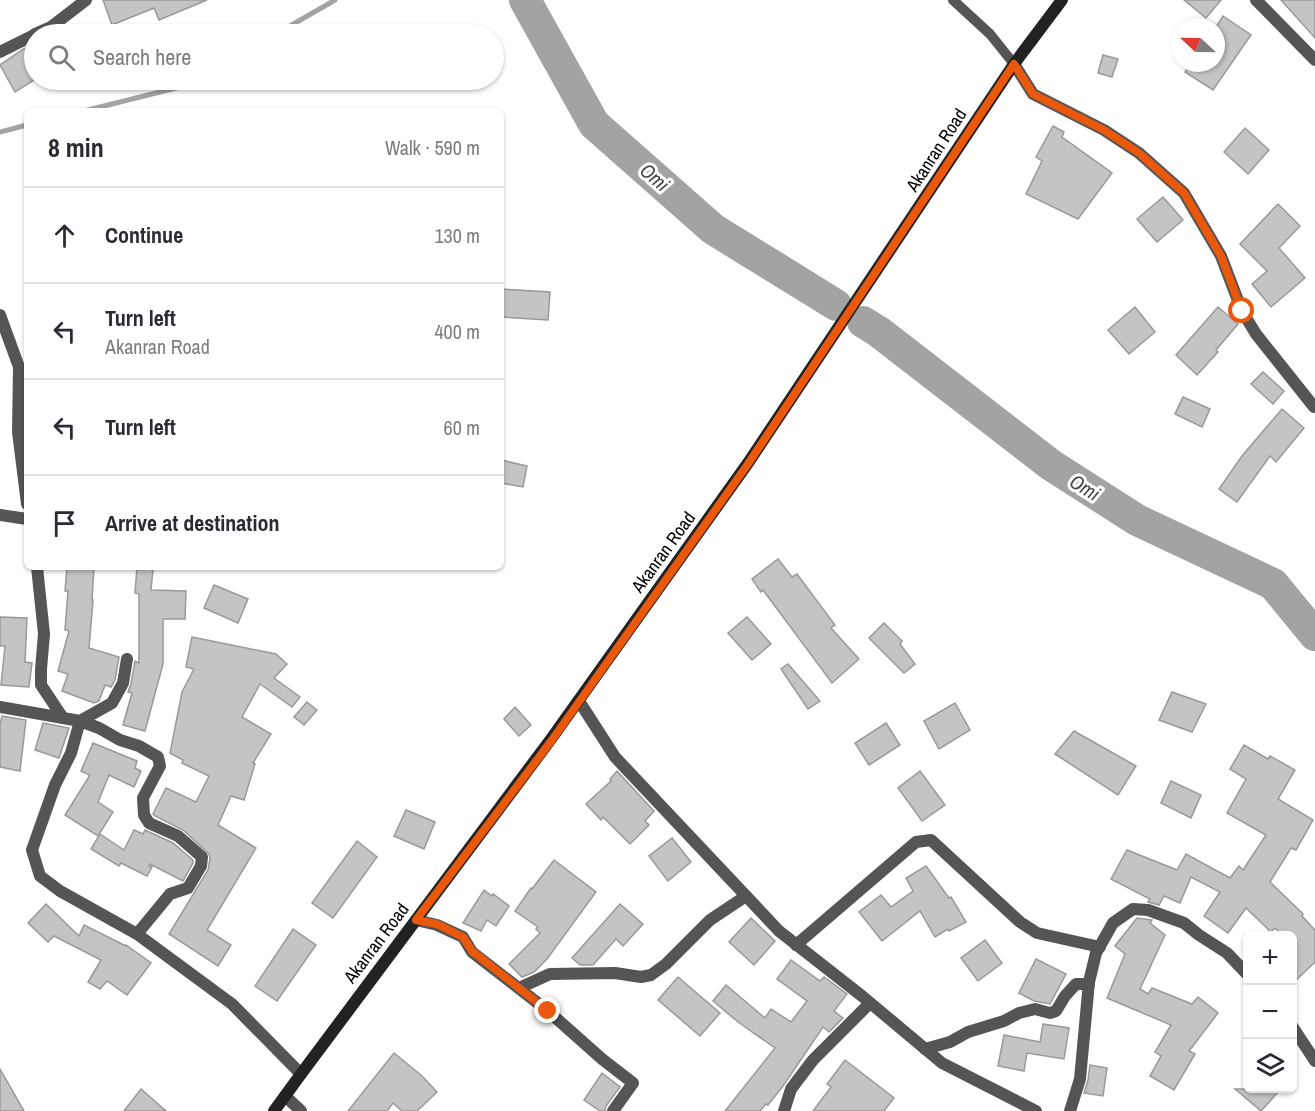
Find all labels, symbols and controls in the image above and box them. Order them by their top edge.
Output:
north arrow [1171,18,1225,72]
search box [24,24,504,90]
icon: search [45,41,78,74]
text: Search here [93,42,191,72]
street label: Akanran Road [899,104,972,197]
text: 8 min [48,130,104,165]
text: Walk · 590 m [385,134,480,161]
water label: Omi [634,157,676,198]
icon: ahead [48,219,81,252]
text: Continue [105,220,183,250]
text: 130 m [434,222,480,249]
route start [1228,297,1254,323]
text: Turn left [105,303,176,333]
icon: left [48,315,81,348]
text: 400 m [434,318,480,345]
text: Akanran Road [105,333,210,360]
icon: left [48,411,81,444]
text: Turn left [105,412,176,442]
text: 60 m [444,414,480,441]
water label: Omi [1065,467,1106,507]
street label: Akanran Road [625,506,701,598]
icon: arrive [48,507,81,540]
text: Arrive at destination [105,508,279,538]
street label: Akanran Road [337,898,414,989]
map controls [1243,931,1297,1093]
button: + [1243,931,1297,985]
button: − [1243,985,1297,1039]
route end [534,997,560,1023]
button: layers [1243,1039,1297,1093]

